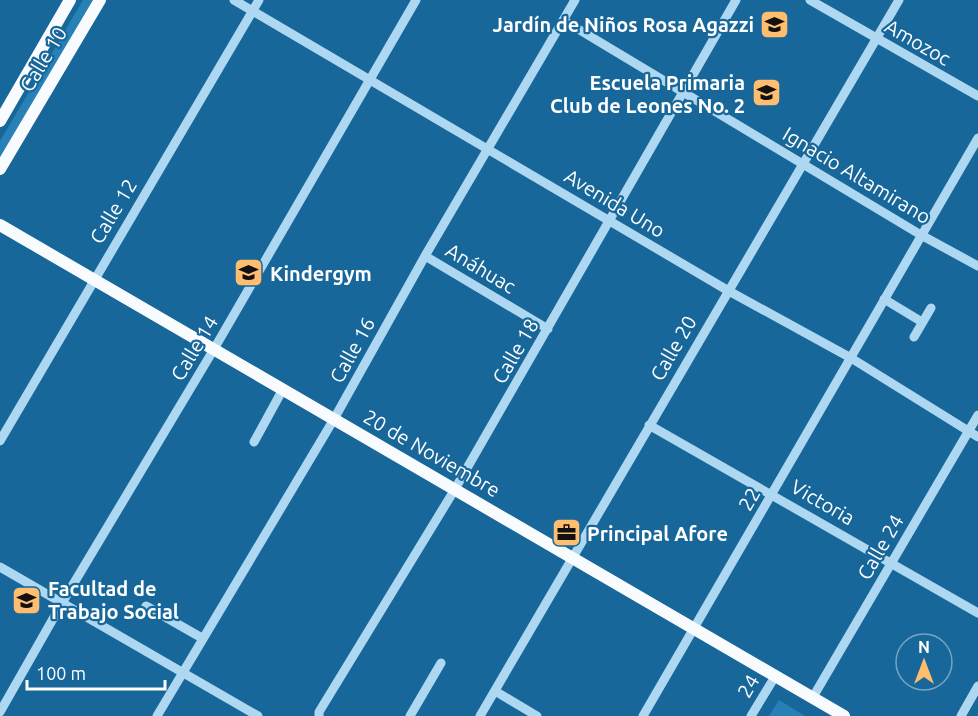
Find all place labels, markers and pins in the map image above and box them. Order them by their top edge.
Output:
school or university icon: Jardín de Niños Rosa Agazzi [759,8,791,40]
place label: Jardín de Niños Rosa Agazzi [493,13,754,36]
place label: Escuela Primaria Club de Leones No. 2 [550,71,745,117]
school or university icon: Escuela Primaria Club de Leones No. 2 [750,77,782,109]
school or university icon: Kindergym [233,257,265,289]
place label: Kindergym [270,262,372,285]
office icon: Principal Afore [550,517,582,549]
place label: Principal Afore [587,522,728,545]
place label: Facultad de Trabajo Social [48,577,179,623]
school or university icon: Facultad de Trabajo Social [11,584,43,616]

